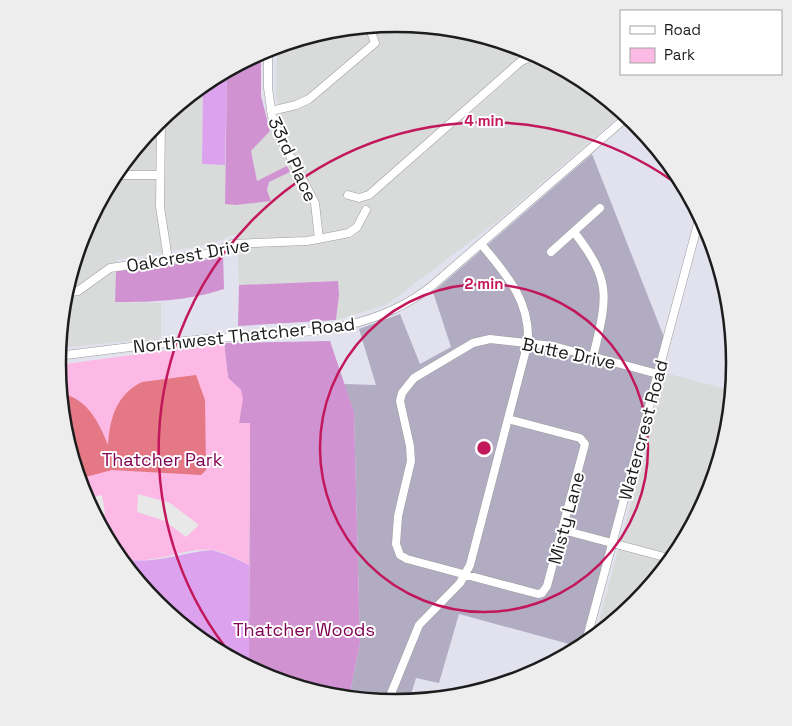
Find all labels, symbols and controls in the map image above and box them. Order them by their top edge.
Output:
legend [620,10,782,75]
text: Road [664,20,701,39]
text: Park [664,45,695,64]
text: 4 min [464,111,504,130]
street label: 33rd Place [263,113,323,205]
street label: Oakcrest Drive [125,233,251,277]
text: 2 min [465,274,503,293]
street label: Northwest Thatcher Road [132,312,356,358]
street label: Butte Drive [520,332,618,374]
street label: Watercrest Road [613,357,673,503]
centre of rings [475,439,493,457]
park label: Thatcher Park [102,448,223,471]
street label: Misty Lane [543,469,589,567]
park label: Thatcher Woods [233,618,375,641]

